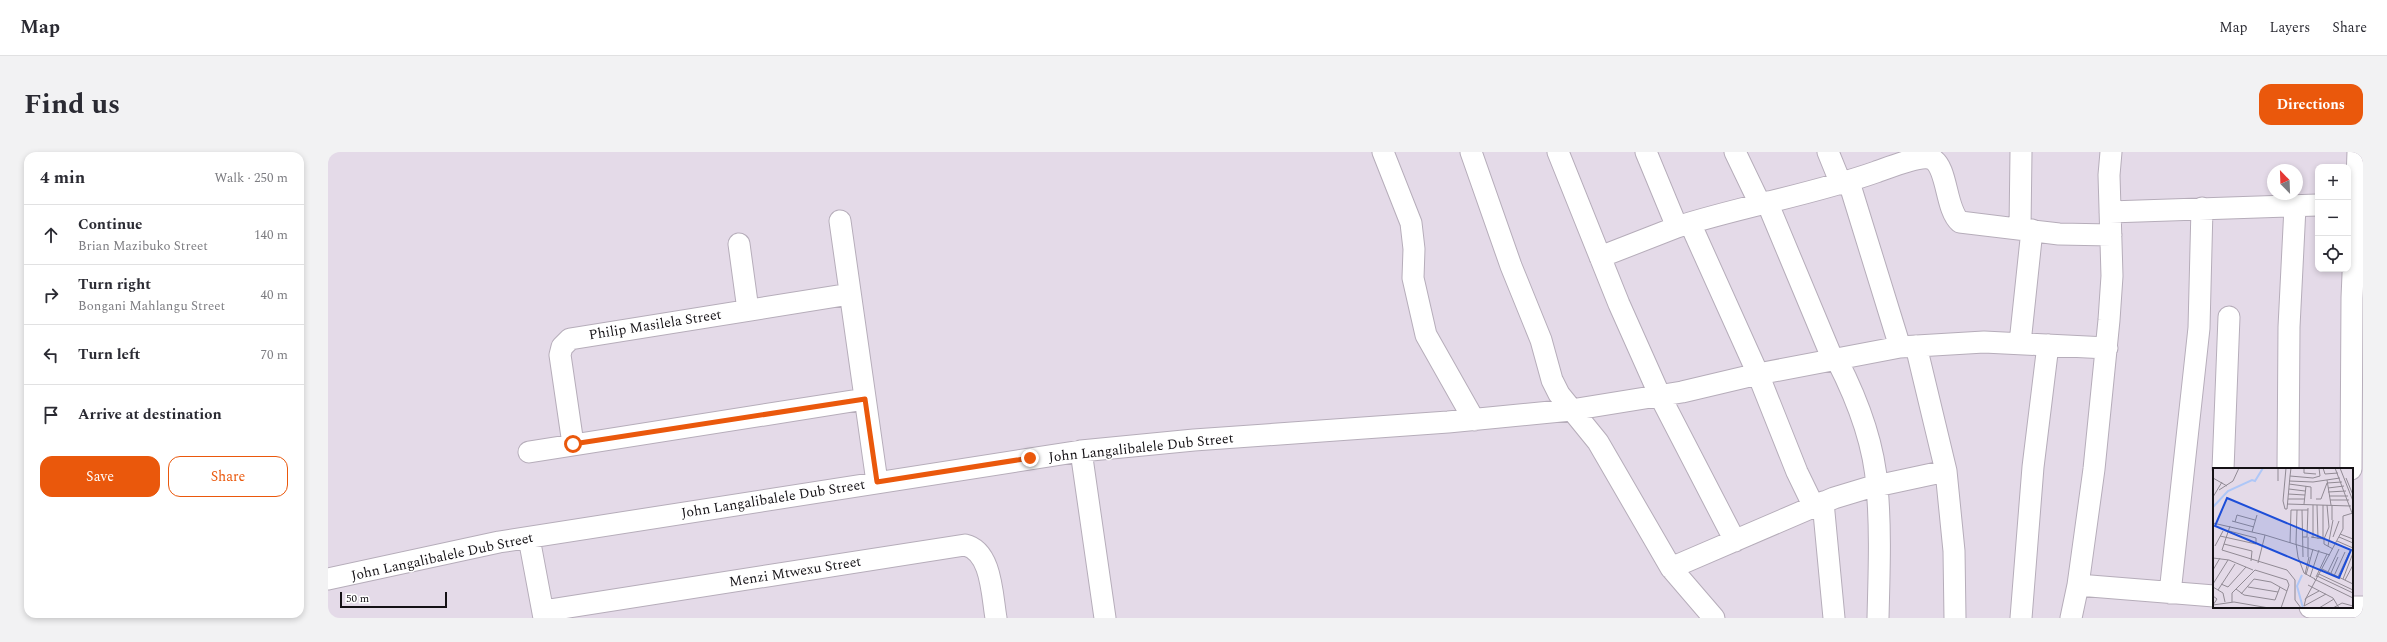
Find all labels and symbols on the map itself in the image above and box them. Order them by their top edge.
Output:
north arrow [2267,164,2303,200]
street label: Philip Masilela Street [587,304,723,345]
street label: John Langalibalele Dub Street [1048,427,1235,468]
route start [564,435,582,453]
route end [1021,449,1039,467]
inset map [2213,468,2353,608]
street label: John Langalibalele Dub Street [680,474,867,523]
street label: John Langalibalele Dub Street [349,527,535,586]
street label: Menzi Mtwexu Street [727,551,863,592]
scale bar [340,590,447,609]

